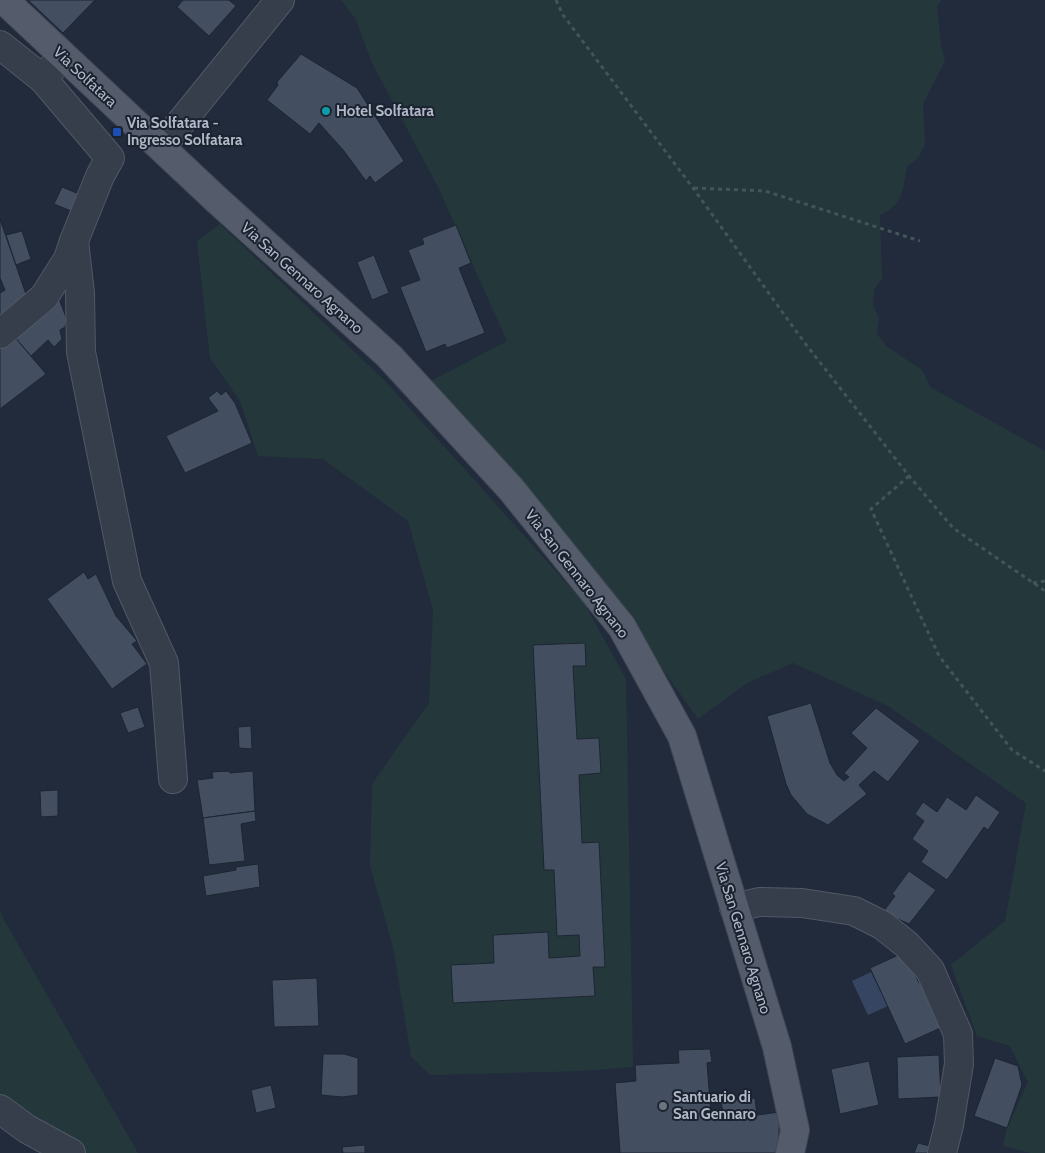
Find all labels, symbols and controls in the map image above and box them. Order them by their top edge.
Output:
street label: Via Solfatara [50,43,121,111]
place label: Hotel Solfatara [336,102,434,120]
marker: Hotel Solfatara [320,105,332,117]
place label: Via Solfatara - Ingresso Solfatara [127,114,243,149]
marker: Via Solfatara - Ingresso Solfatara [111,126,123,138]
street label: Via San Gennaro Agnano [237,218,367,338]
street label: Via San Gennaro Agnano [521,506,633,642]
street label: Via San Gennaro Agnano [711,860,775,1016]
place label: Santuario di San Gennaro [673,1088,756,1123]
marker: Santuario di San Gennaro [657,1100,669,1112]

